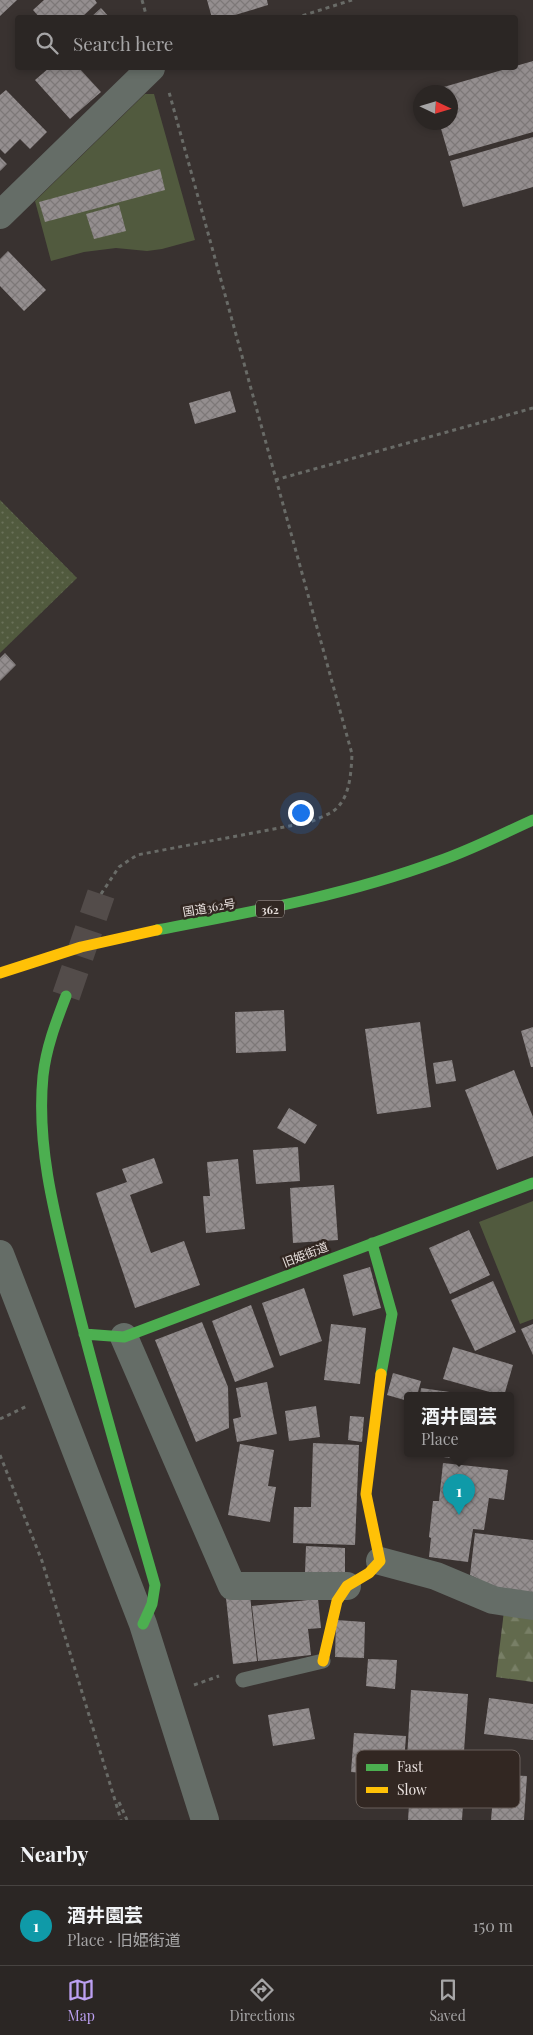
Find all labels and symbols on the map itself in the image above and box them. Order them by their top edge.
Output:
north arrow [413,85,458,130]
your location [288,800,314,826]
street label: 国道362号 [181,894,237,920]
road number: 362 [256,901,284,918]
street label: 旧姫街道 [280,1238,330,1270]
pin: 1 [443,1474,475,1515]
legend [356,1750,520,1808]
text: Fast [397,1757,424,1776]
text: Slow [397,1780,427,1799]

